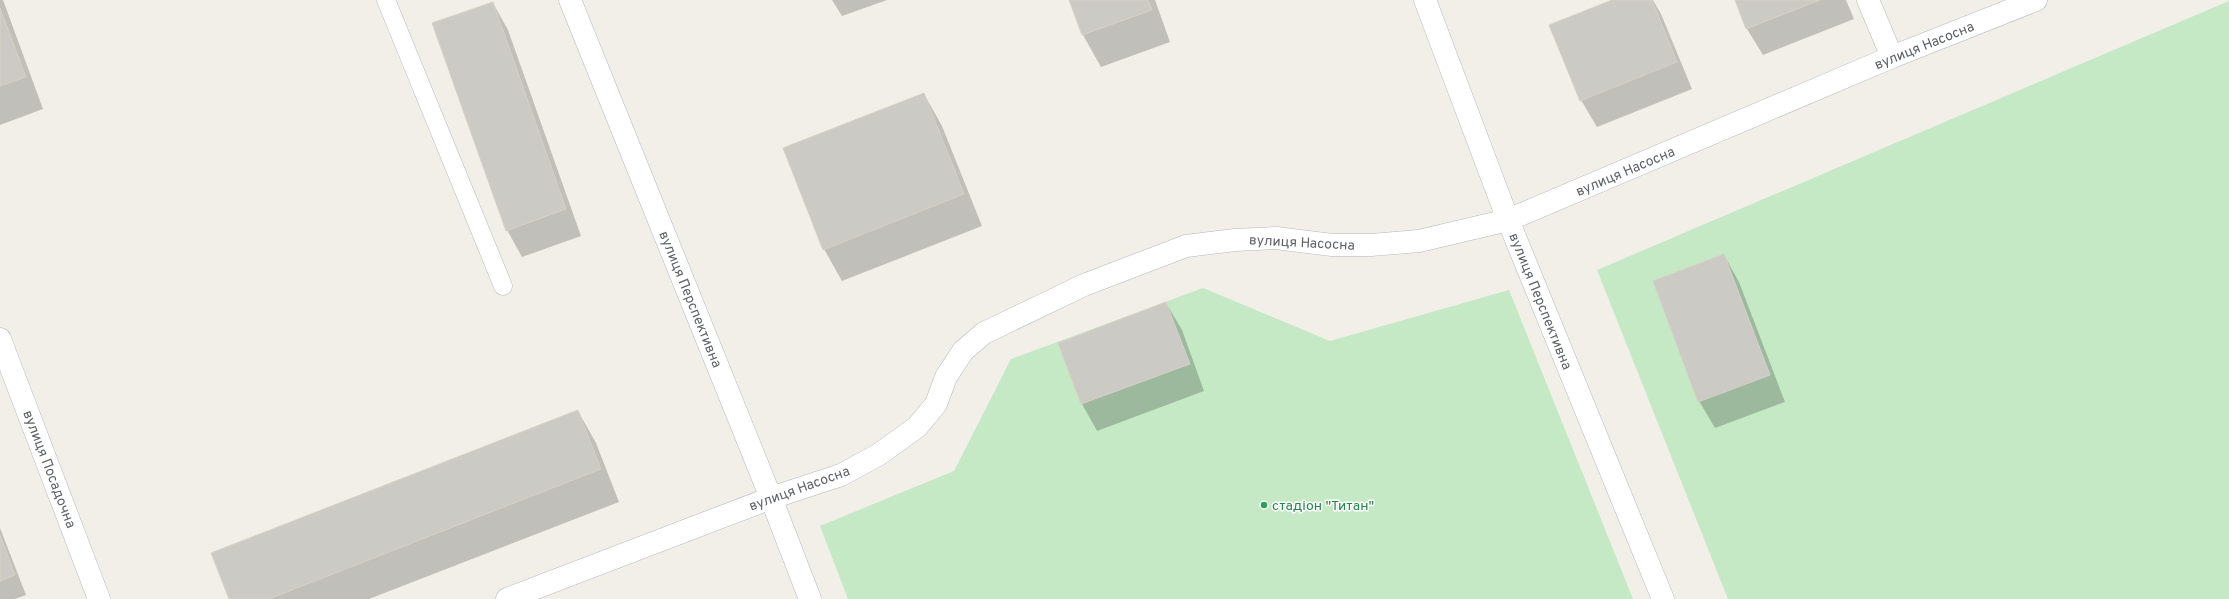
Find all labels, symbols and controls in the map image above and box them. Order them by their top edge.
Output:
street label: вулиця Насосна [1872,19,1977,74]
street label: вулиця Насосна [1573,144,1678,201]
street label: вулиця Перспективна [654,229,725,370]
street label: вулиця Перспективна [1504,231,1575,372]
street label: вулиця Насосна [1249,232,1355,255]
street label: вулиця Посадочна [18,408,79,531]
street label: вулиця Насосна [747,463,852,516]
place label: стадіон "Титан" [1272,498,1374,515]
marker: стадіон "Титан" [1259,500,1269,510]

